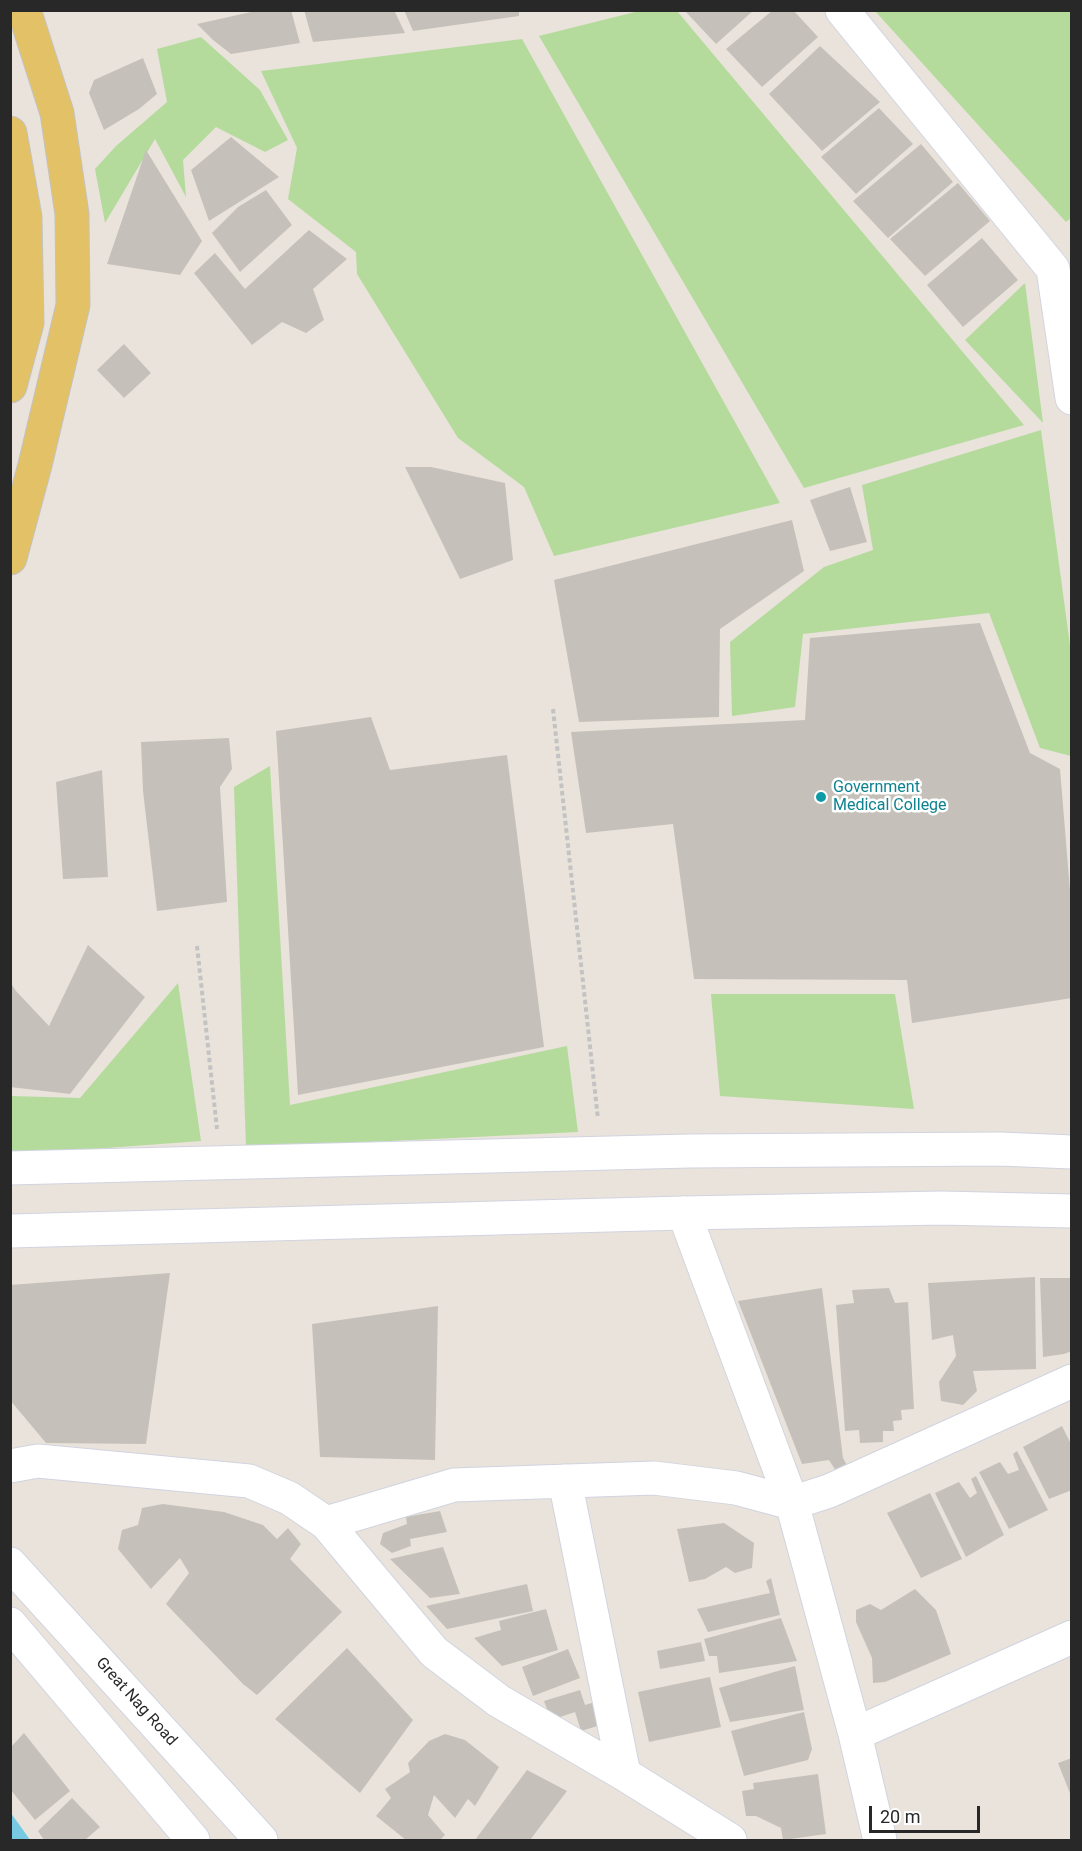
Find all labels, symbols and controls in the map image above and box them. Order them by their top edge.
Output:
place label: Government Medical College [833,778,947,816]
marker: Government Medical College [814,790,828,804]
street label: Great Nag Road [91,1654,181,1750]
scale bar [872,1794,983,1832]
text: 20 m [880,1806,920,1827]

